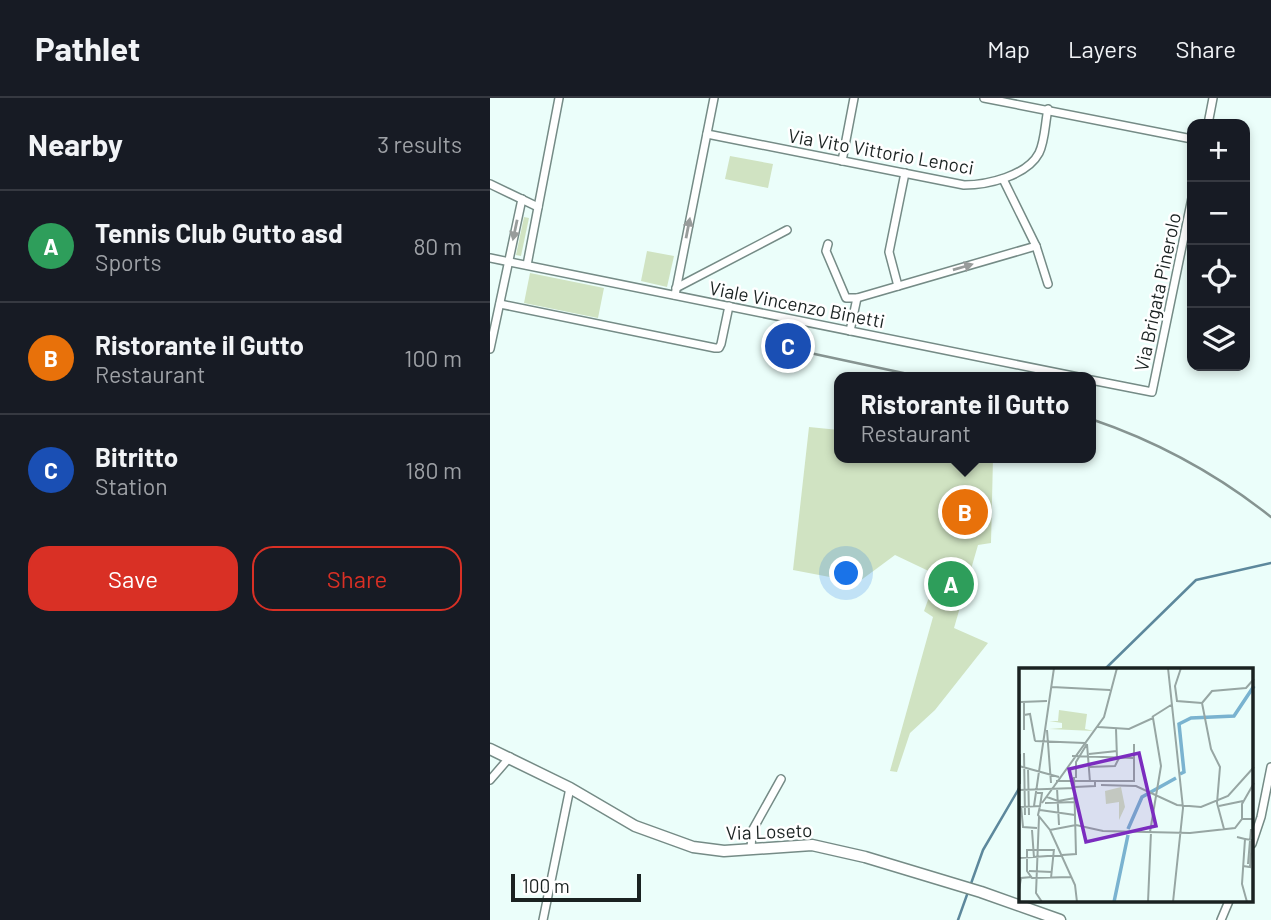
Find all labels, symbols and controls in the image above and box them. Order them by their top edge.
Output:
text: Pathlet [35,28,140,68]
text: Map [987,34,1030,63]
text: Layers [1068,34,1137,63]
text: Share [1175,34,1236,63]
map controls [1187,119,1250,371]
button: + [1187,119,1250,182]
street label: Via Vito Vittorio Lenoci [786,123,976,179]
text: Nearby [28,126,123,162]
text: 3 results [377,130,462,158]
button: − [1187,182,1250,245]
street label: Via Brigata Pinerolo [1129,211,1185,373]
text: Tennis Club Gutto asd [95,217,343,248]
one-way arrow [682,217,693,239]
one-way arrow [510,219,521,241]
text: A [43,232,59,260]
text: 80 m [413,232,462,260]
button: locate [1187,245,1250,308]
text: Sports [95,248,162,276]
one-way arrow [953,262,974,272]
street label: Viale Vincenzo Binetti [707,276,887,332]
button: layers [1187,308,1250,371]
pin: C [765,320,811,372]
text: Ristorante il Gutto [95,329,304,360]
text: B [44,344,58,372]
text: 100 m [404,344,462,372]
text: Restaurant [95,360,205,388]
popup [834,372,1096,463]
text: Ristorante il Gutto [861,388,1069,419]
text: Restaurant [861,419,971,447]
text: Bitritto [95,441,178,472]
text: C [44,456,58,484]
text: 180 m [405,456,462,484]
text: Station [95,472,168,500]
pin: B [942,486,988,538]
button: Save [28,546,238,611]
button: Share [252,546,462,611]
your location [829,556,863,590]
pin: A [928,558,974,610]
inset map [1019,668,1254,902]
street label: Via Loseto [725,818,813,844]
scale bar [511,871,640,903]
text: 100 m [522,874,570,897]

